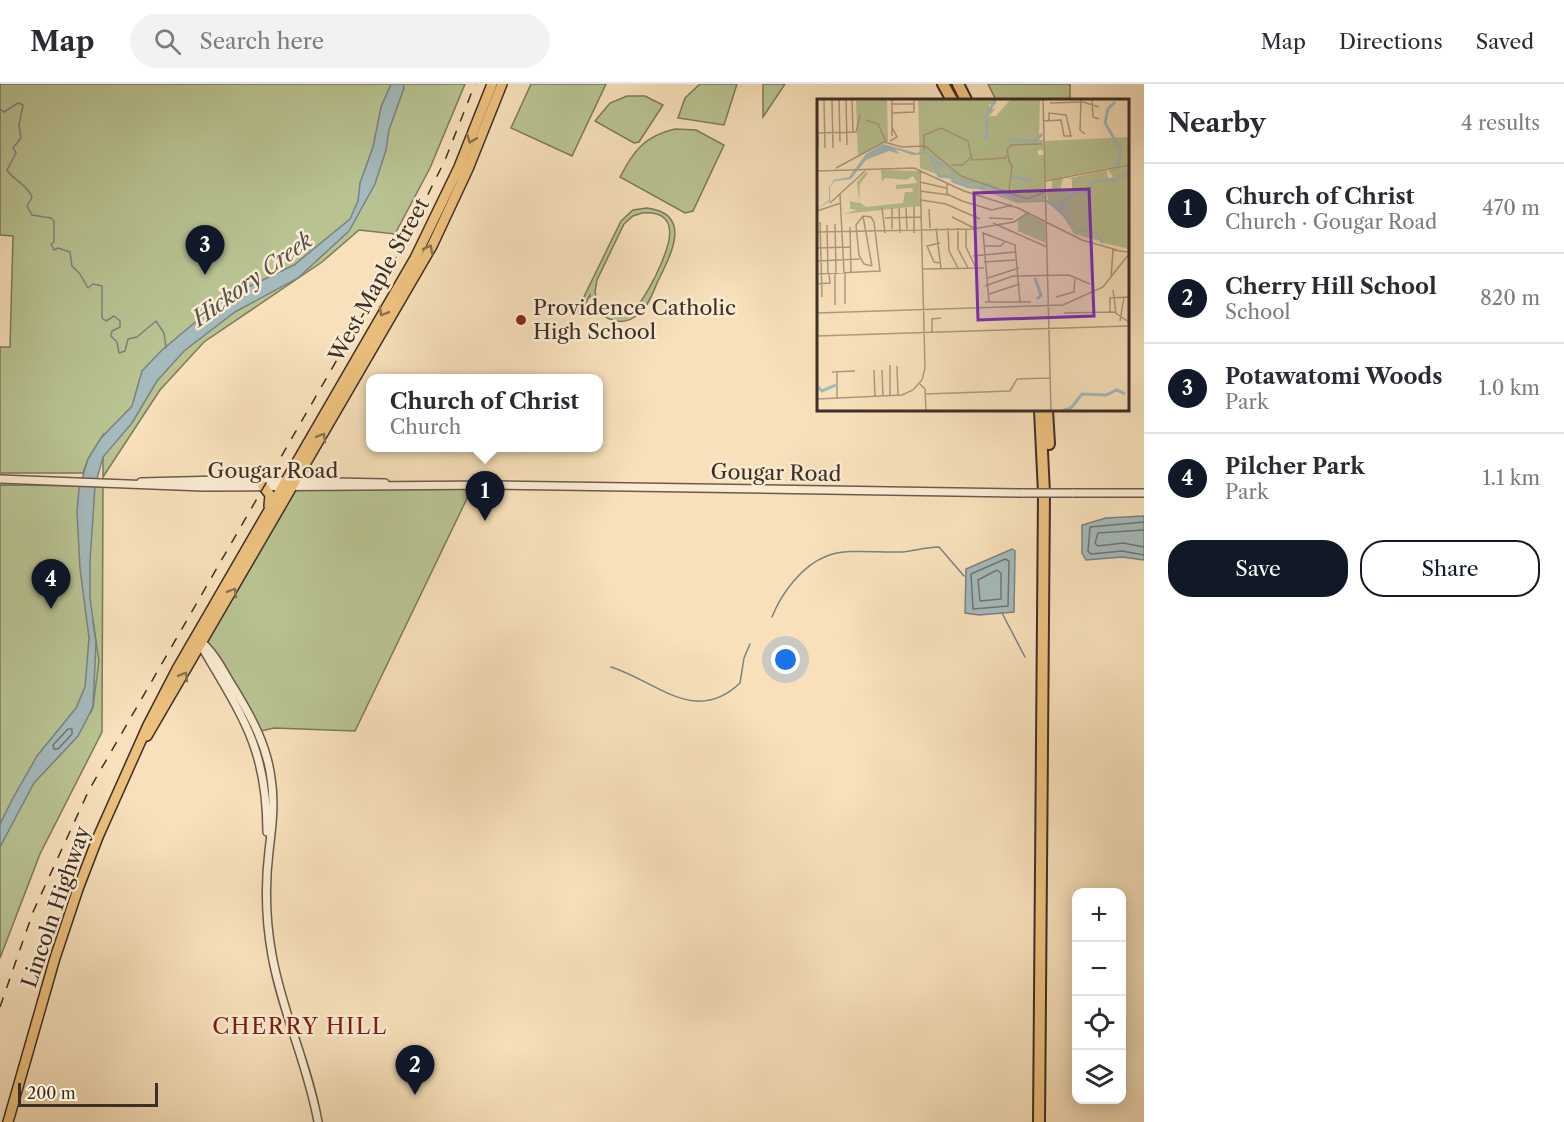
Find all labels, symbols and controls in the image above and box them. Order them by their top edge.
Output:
search box [130,14,550,68]
text: Map [30,24,94,58]
icon: search [151,25,184,58]
text: Search here [199,28,324,55]
text: Map [1261,29,1306,54]
text: Directions [1339,29,1443,54]
text: Saved [1476,29,1534,54]
inset map [817,99,1129,411]
text: Nearby [1168,107,1266,139]
text: 4 results [1461,111,1540,135]
one-way arrow [466,132,478,143]
text: Church of Christ [1225,183,1414,210]
street label: West Maple Street [323,193,434,367]
text: 1 [1183,196,1192,220]
text: 470 m [1482,196,1540,220]
text: Church · Gougar Road [1225,210,1437,234]
water label: Hickory Creek [185,226,318,333]
pin: 3 [186,226,224,275]
one-way arrow [422,245,433,256]
text: Cherry Hill School [1225,273,1437,300]
text: 2 [1182,286,1193,310]
text: 820 m [1480,286,1540,310]
place label: Providence Catholic High School [533,295,736,344]
text: School [1225,300,1290,324]
one-way arrow [379,306,391,317]
marker: Providence Catholic High School [514,313,528,327]
text: Potawatomi Woods [1225,363,1442,390]
popup [366,374,603,452]
text: 3 [1182,376,1193,400]
text: 1.0 km [1479,376,1540,400]
text: Church of Christ [390,388,579,415]
text: Park [1225,390,1268,414]
text: Church [390,415,461,439]
one-way arrow [315,432,326,443]
text: Pilcher Park [1225,453,1365,480]
street label: Gougar Road [208,458,339,483]
street label: Gougar Road [710,459,842,486]
text: 4 [1182,466,1193,490]
text: 1.1 km [1482,466,1540,490]
pin: 1 [466,472,504,521]
text: Park [1225,480,1268,504]
button: Save [1168,540,1348,597]
button: Share [1360,540,1540,597]
pin: 4 [32,560,70,609]
one-way arrow [226,588,237,598]
your location [771,645,800,674]
one-way arrow [177,671,188,682]
street label: Lincoln Highway [16,822,95,991]
map controls [1072,888,1126,1104]
button: + [1072,888,1126,942]
button: − [1072,942,1126,996]
button: locate [1072,996,1126,1050]
district label: CHERRY HILL [212,1013,388,1040]
pin: 2 [396,1046,434,1095]
button: layers [1072,1050,1126,1104]
scale bar [18,1080,158,1108]
text: 200 m [27,1083,76,1103]

